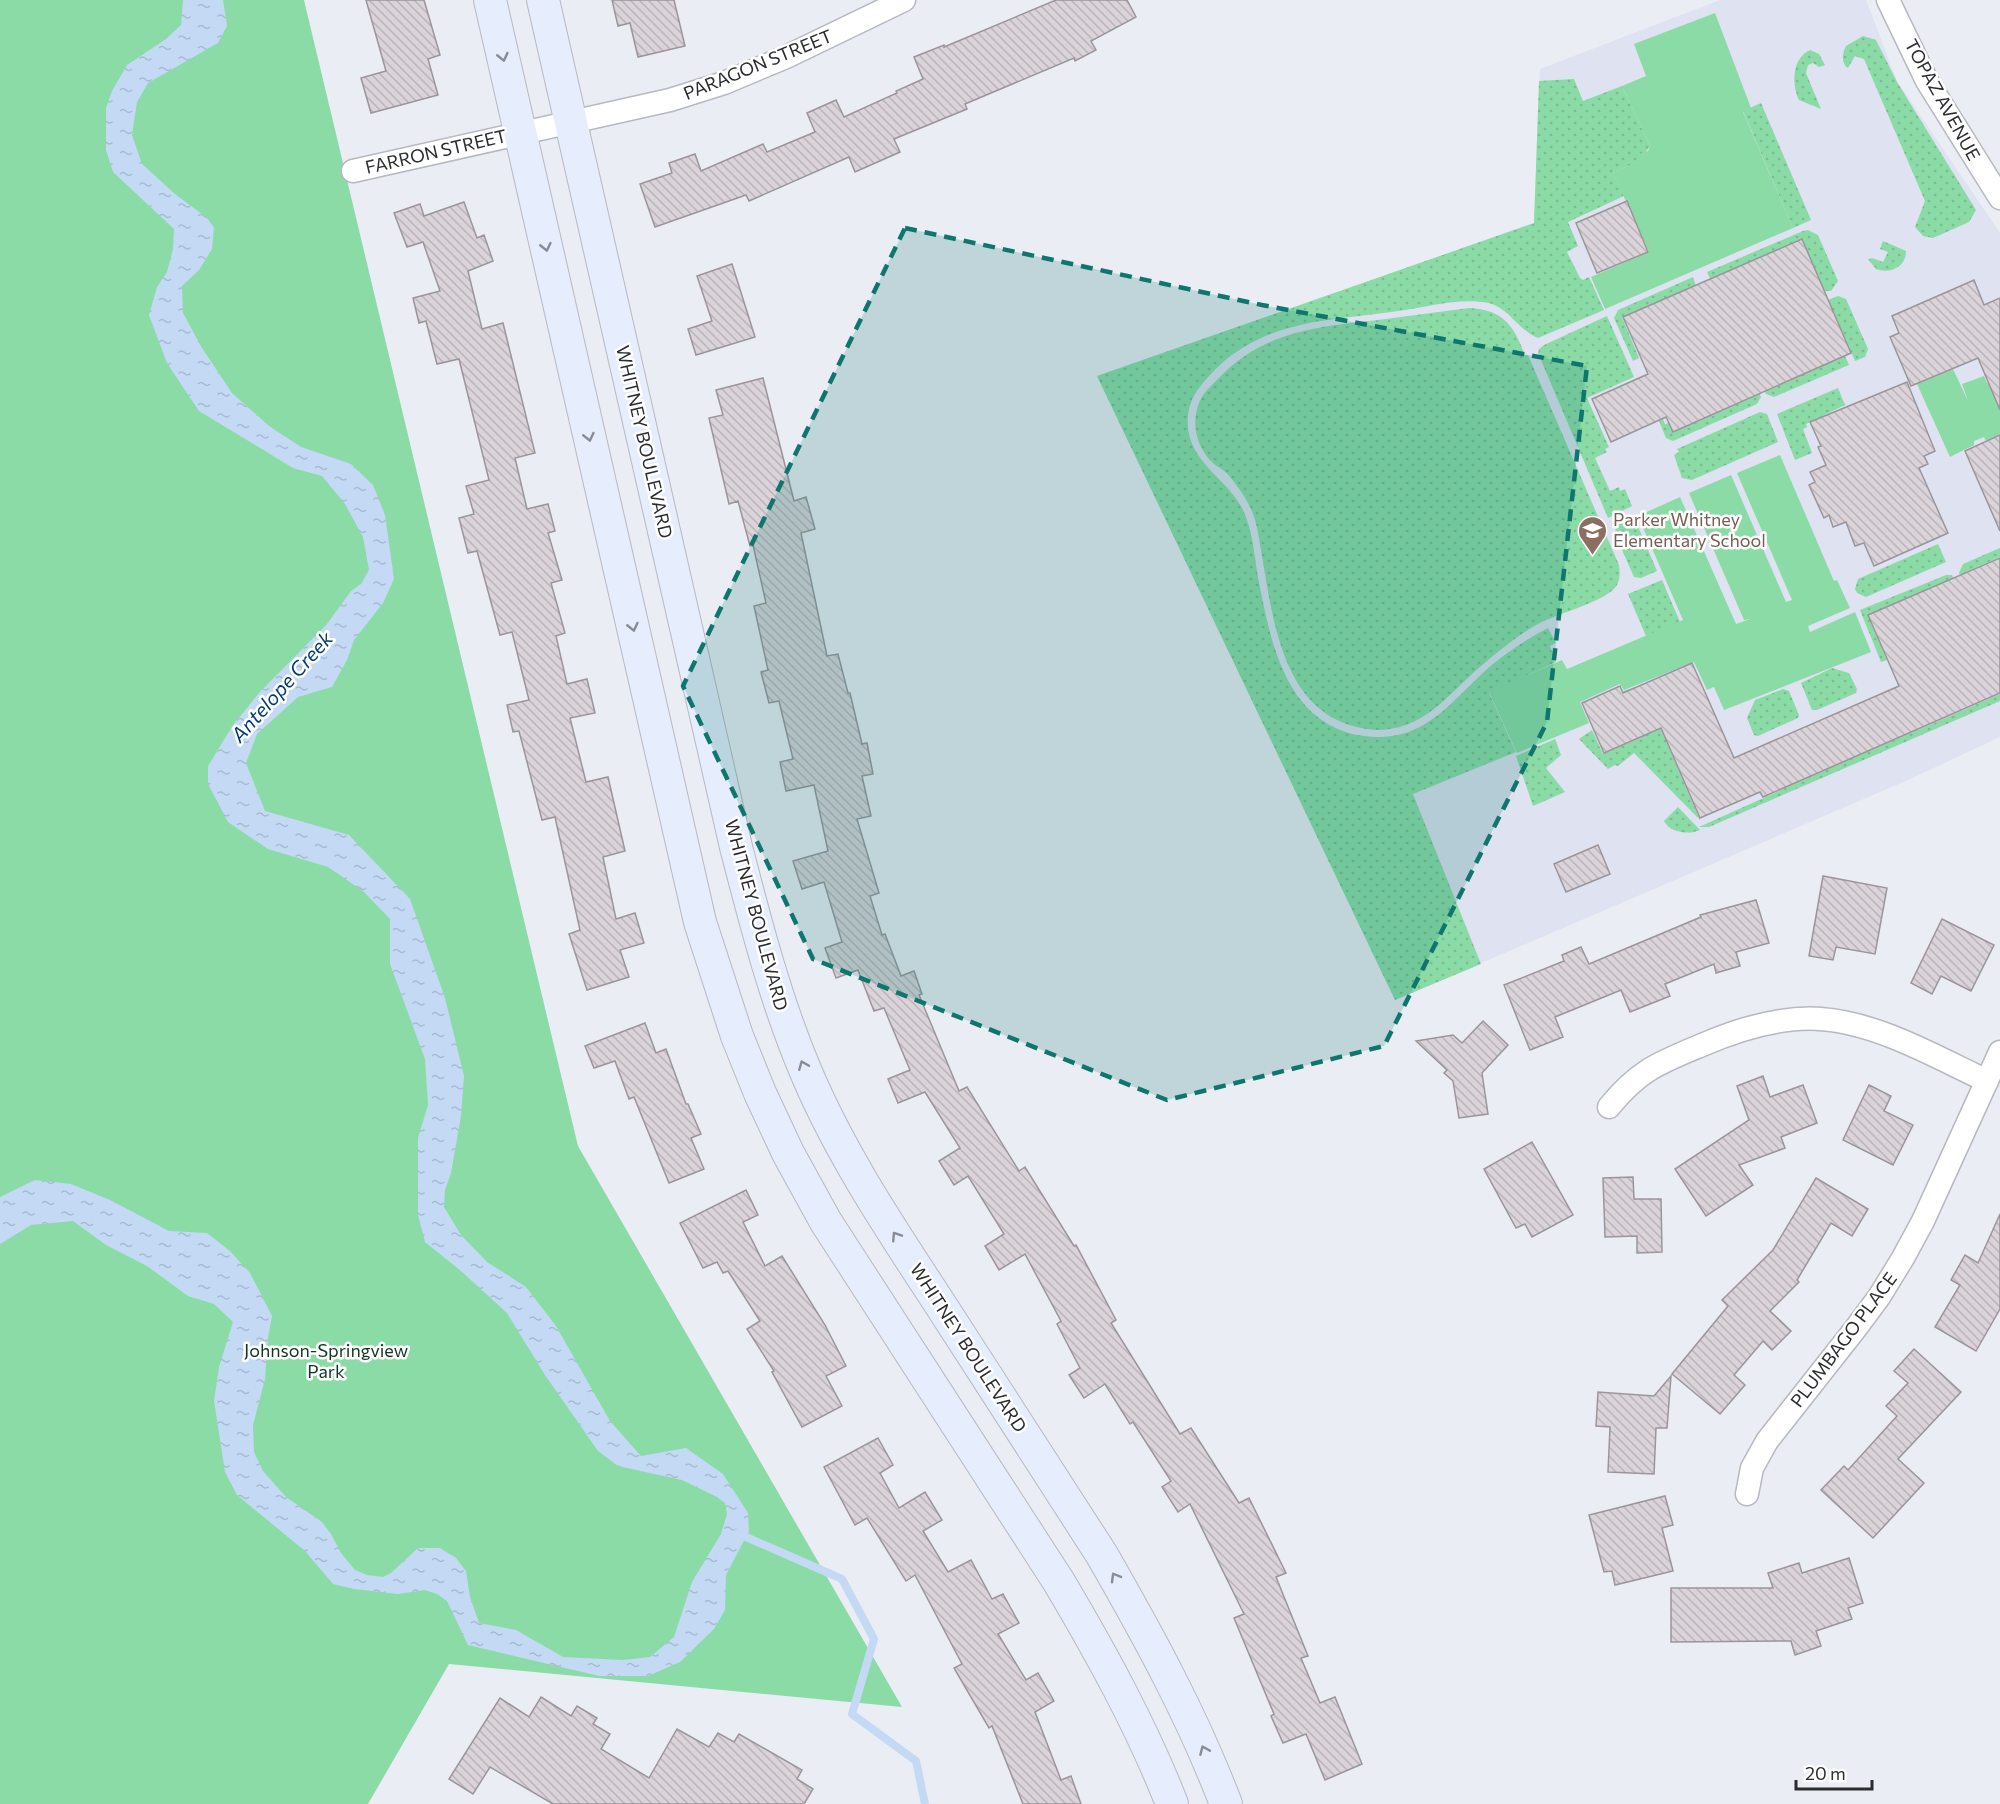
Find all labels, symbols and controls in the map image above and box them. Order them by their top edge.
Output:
street label: PARAGON STREET [680,24,835,104]
street label: TOPAZ AVENUE [1900,35,1985,164]
one-way arrow [496,52,509,62]
street label: FARRON STREET [363,124,509,178]
one-way arrow [539,242,552,252]
street label: WHITNEY BOULEVARD [612,343,678,540]
one-way arrow [582,432,595,442]
place label: Parker Whitney Elementary School [1613,508,1766,551]
school or university icon: Parker Whitney Elementary School [1576,514,1608,556]
one-way arrow [625,622,638,632]
water label: Antelope Creek [225,625,338,747]
street label: WHITNEY BOULEVARD [721,817,793,1013]
one-way arrow [798,1060,810,1071]
one-way arrow [892,1232,903,1243]
street label: WHITNEY BOULEVARD [906,1259,1032,1436]
street label: PLUMBAGO PLACE [1785,1268,1901,1411]
park label: Johnson-Springview Park [244,1339,408,1382]
one-way arrow [1111,1573,1122,1583]
one-way arrow [1200,1745,1212,1756]
scale bar [1796,1753,1872,1791]
text: 20 m [1805,1762,1846,1784]

